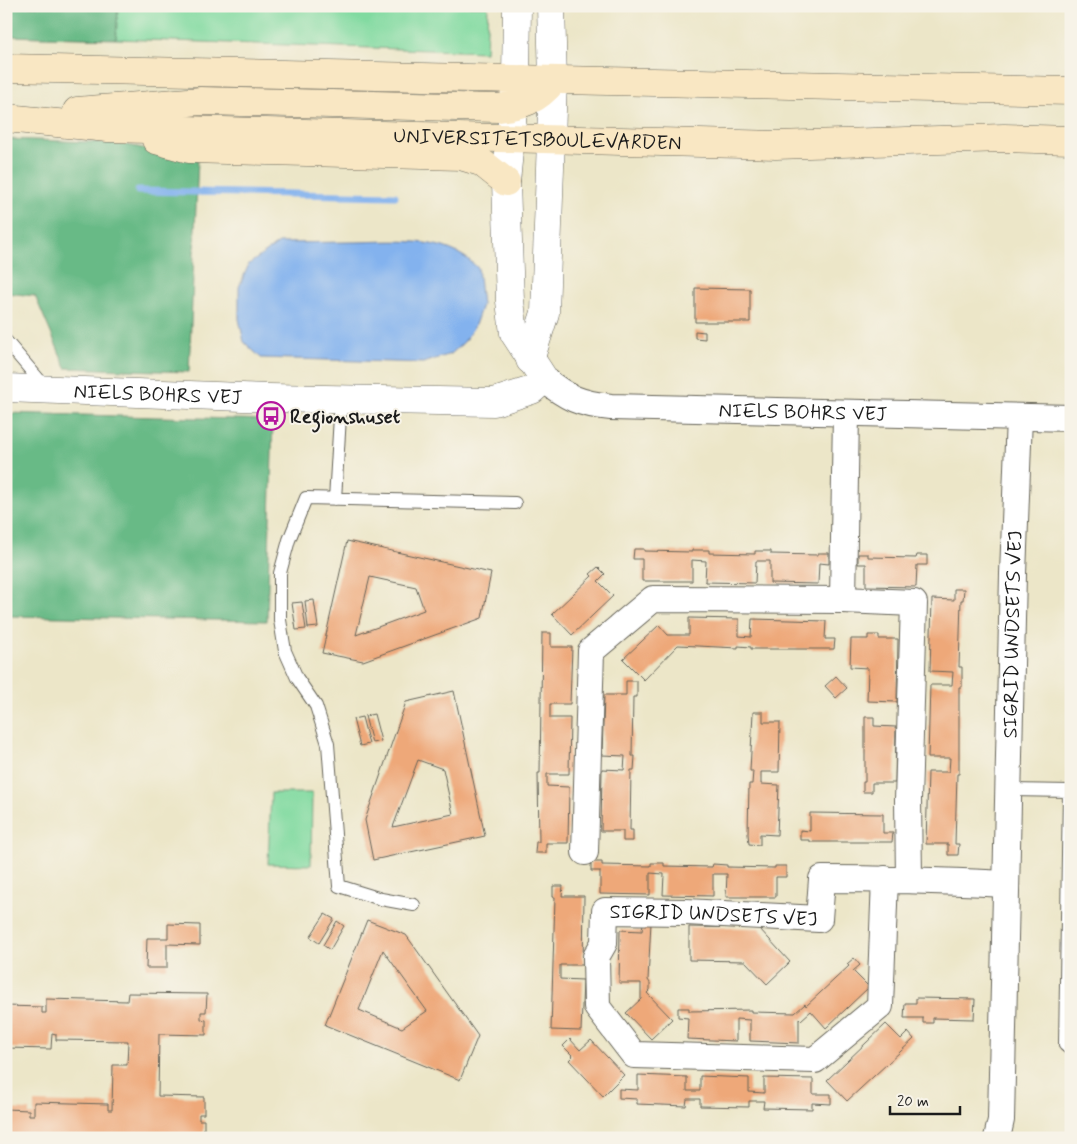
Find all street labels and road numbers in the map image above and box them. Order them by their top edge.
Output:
street label: UNIVERSITETSBOULEVARDEN [393,123,682,158]
street label: NIELS BOHRS VEJ [73,379,243,412]
street label: NIELS BOHRS VEJ [718,398,887,429]
street label: SIGRID UNDSETS VEJ [997,530,1030,739]
street label: SIGRID UNDSETS VEJ [609,899,818,934]

